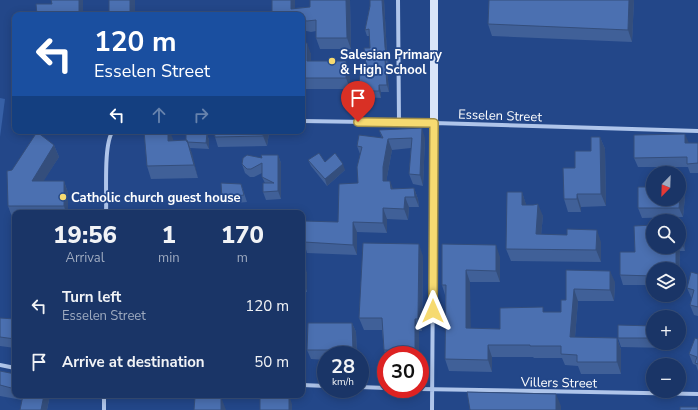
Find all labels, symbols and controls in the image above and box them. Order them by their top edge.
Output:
text: 120 m [94,23,177,61]
icon: left [28,28,80,80]
place label: Salesian Primary & High School [340,46,442,79]
marker: Salesian Primary & High School [327,56,337,66]
text: Esselen Street [94,59,210,83]
pin [341,81,375,122]
icon: arrive [347,87,369,109]
icon: left [106,104,128,126]
icon: ahead [148,104,170,126]
icon: right [190,104,212,126]
street label: Esselen Street [458,106,543,126]
north arrow [646,166,686,206]
map controls [646,166,686,398]
place label: Catholic church guest house [71,189,241,207]
marker: Catholic church guest house [58,192,68,202]
button: search [646,214,686,254]
text: 19:56 [53,219,117,251]
text: 1 [162,219,176,251]
text: 170 [221,219,264,251]
text: Arrival [65,249,105,267]
text: min [158,249,180,267]
text: m [237,249,248,267]
button: layers [646,262,686,302]
text: Turn left [62,287,121,307]
position arrow [412,290,454,332]
icon: left [28,295,50,317]
text: 120 m [245,296,289,316]
text: Esselen Street [62,307,146,325]
button: + [646,310,686,350]
speed limit sign: 30 [377,346,429,398]
icon: arrive [28,351,50,373]
text: Arrive at destination [62,352,205,372]
text: 50 m [254,352,289,372]
text: 28 [331,353,355,380]
button: − [646,358,686,398]
street label: Villers Street [520,373,598,393]
text: km/h [332,375,354,389]

